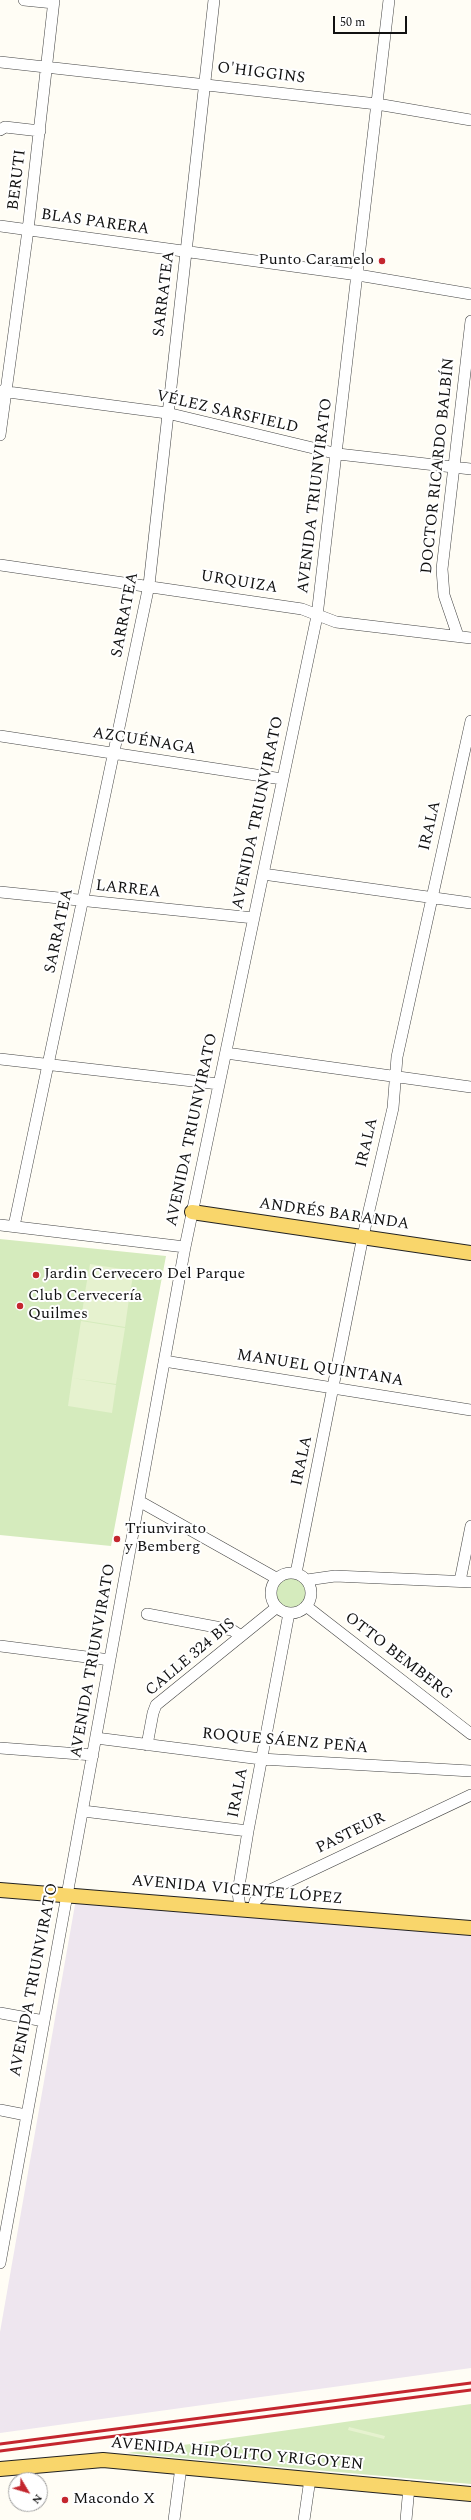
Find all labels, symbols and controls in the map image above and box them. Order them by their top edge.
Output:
scale bar [335,8,409,34]
text: 50 m [340,13,365,32]
street label: O'HIGGINS [216,59,306,89]
street label: BERUTI [5,148,31,212]
street label: BLAS PARERA [40,206,150,240]
street label: SARRATEA [150,250,180,338]
place label: Punto Caramelo [259,251,374,271]
marker: Punto Caramelo [377,256,387,266]
street label: DOCTOR RICARDO BALBÍN [418,357,460,575]
street label: VÉLEZ SARSFIELD [154,387,300,439]
street label: AVENIDA TRIUNVIRATO [294,397,338,595]
street label: URQUIZA [199,567,279,599]
street label: SARRATEA [108,571,144,659]
street label: AVENIDA TRIUNVIRATO [229,715,289,911]
street label: AZCUÉNAGA [91,724,197,760]
street label: IRALA [416,799,446,853]
street label: LARREA [94,877,162,903]
street label: SARRATEA [42,887,78,975]
street label: AVENIDA TRIUNVIRATO [163,1032,223,1228]
street label: IRALA [353,1116,383,1170]
street label: ANDRÉS BARANDA [257,1195,411,1235]
place label: Jardin Cervecero Del Parque [44,1265,245,1285]
marker: Jardin Cervecero Del Parque [31,1270,41,1280]
place label: Club Cervecería Quilmes [28,1287,142,1325]
marker: Club Cervecería Quilmes [15,1301,25,1311]
street label: MANUEL QUINTANA [235,1346,405,1392]
street label: IRALA [288,1434,318,1488]
place label: Triunvirato y Bemberg [125,1520,206,1558]
marker: Triunvirato y Bemberg [112,1534,122,1544]
street label: AVENIDA TRIUNVIRATO [67,1562,121,1760]
street label: OTTO BEMBERG [340,1609,456,1705]
street label: CALLE 324 BIS [142,1615,240,1701]
street label: ROQUE SÁENZ PEÑA [201,1725,369,1759]
street label: IRALA [225,1766,253,1820]
street label: PASTEUR [313,1809,389,1859]
street label: AVENIDA VICENTE LÓPEZ [131,1872,343,1910]
street label: AVENIDA TRIUNVIRATO [7,1882,63,2078]
street label: AVENIDA HIPÓLITO YRIGOYEN [110,2434,364,2476]
north arrow [8,2472,48,2512]
text: N [28,2490,47,2508]
place label: Macondo X [73,2490,155,2510]
marker: Macondo X [60,2495,70,2505]

